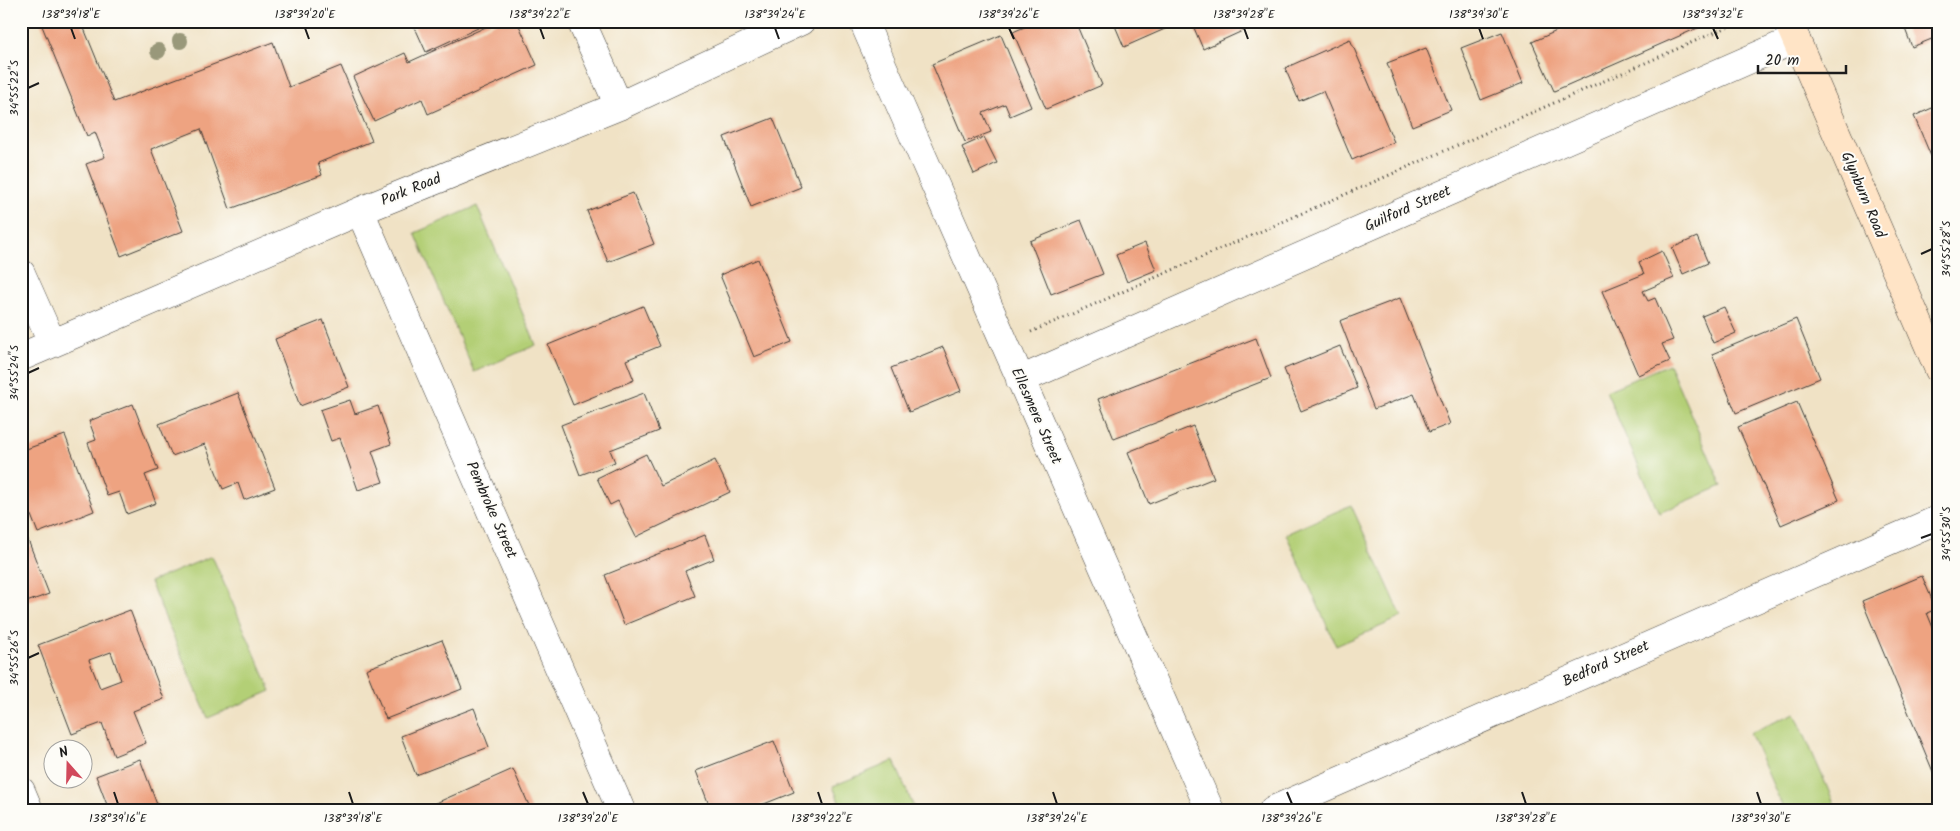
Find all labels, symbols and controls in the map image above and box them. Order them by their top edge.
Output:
text: 138°39'18"E [42,5,101,24]
text: 138°39'20"E [275,5,336,24]
text: 138°39'22"E [509,5,572,24]
text: 138°39'24"E [745,5,806,24]
text: 138°39'26"E [979,5,1040,24]
text: 138°39'28"E [1213,5,1276,24]
text: 138°39'30"E [1449,5,1510,24]
text: 138°39'32"E [1682,5,1745,24]
scale bar [1758,42,1845,74]
text: 20 m [1765,49,1799,73]
text: 34°55'22"S [5,59,24,116]
street label: Glynburn Road [1834,148,1892,243]
street label: Park Road [377,167,445,213]
street label: Guilford Street [1361,179,1455,239]
text: 34°55'28"S [1937,220,1956,277]
text: 34°55'24"S [5,344,24,401]
street label: Ellesmere Street [1004,364,1068,468]
street label: Pembroke Street [459,457,523,563]
text: 34°55'30"S [1937,506,1956,562]
text: 34°55'26"S [5,629,24,686]
street label: Bedford Street [1559,634,1653,694]
north arrow [42,738,92,788]
text: N [56,741,72,765]
text: 138°39'16"E [89,809,148,828]
text: 138°39'18"E [324,809,383,828]
text: 138°39'20"E [558,809,619,828]
text: 138°39'22"E [791,809,854,828]
text: 138°39'24"E [1027,809,1088,828]
text: 138°39'26"E [1262,809,1323,828]
text: 138°39'28"E [1495,809,1558,828]
text: 138°39'30"E [1731,809,1792,828]

